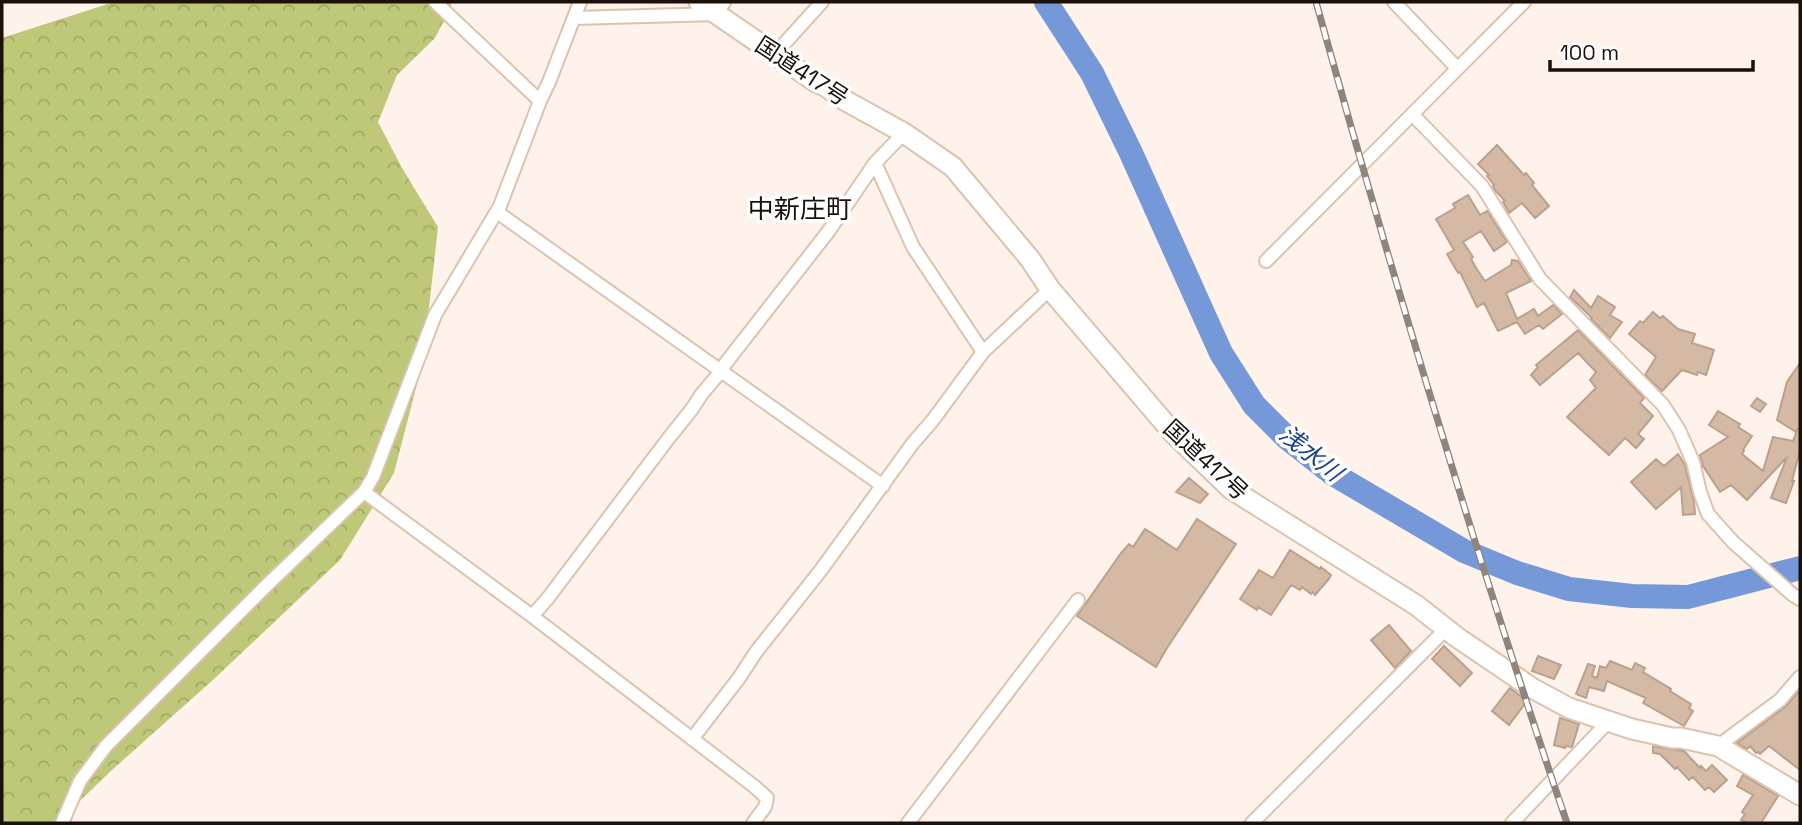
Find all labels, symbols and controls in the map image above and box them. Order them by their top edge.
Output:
scale bar [1550,28,1753,72]
street label: 国道417号 [750,30,854,112]
text: 100 m [1560,39,1619,66]
district label: 中新庄町 [748,192,852,226]
street label: 国道417号 [1157,413,1255,507]
water label: 浅水川 [1273,418,1351,490]

